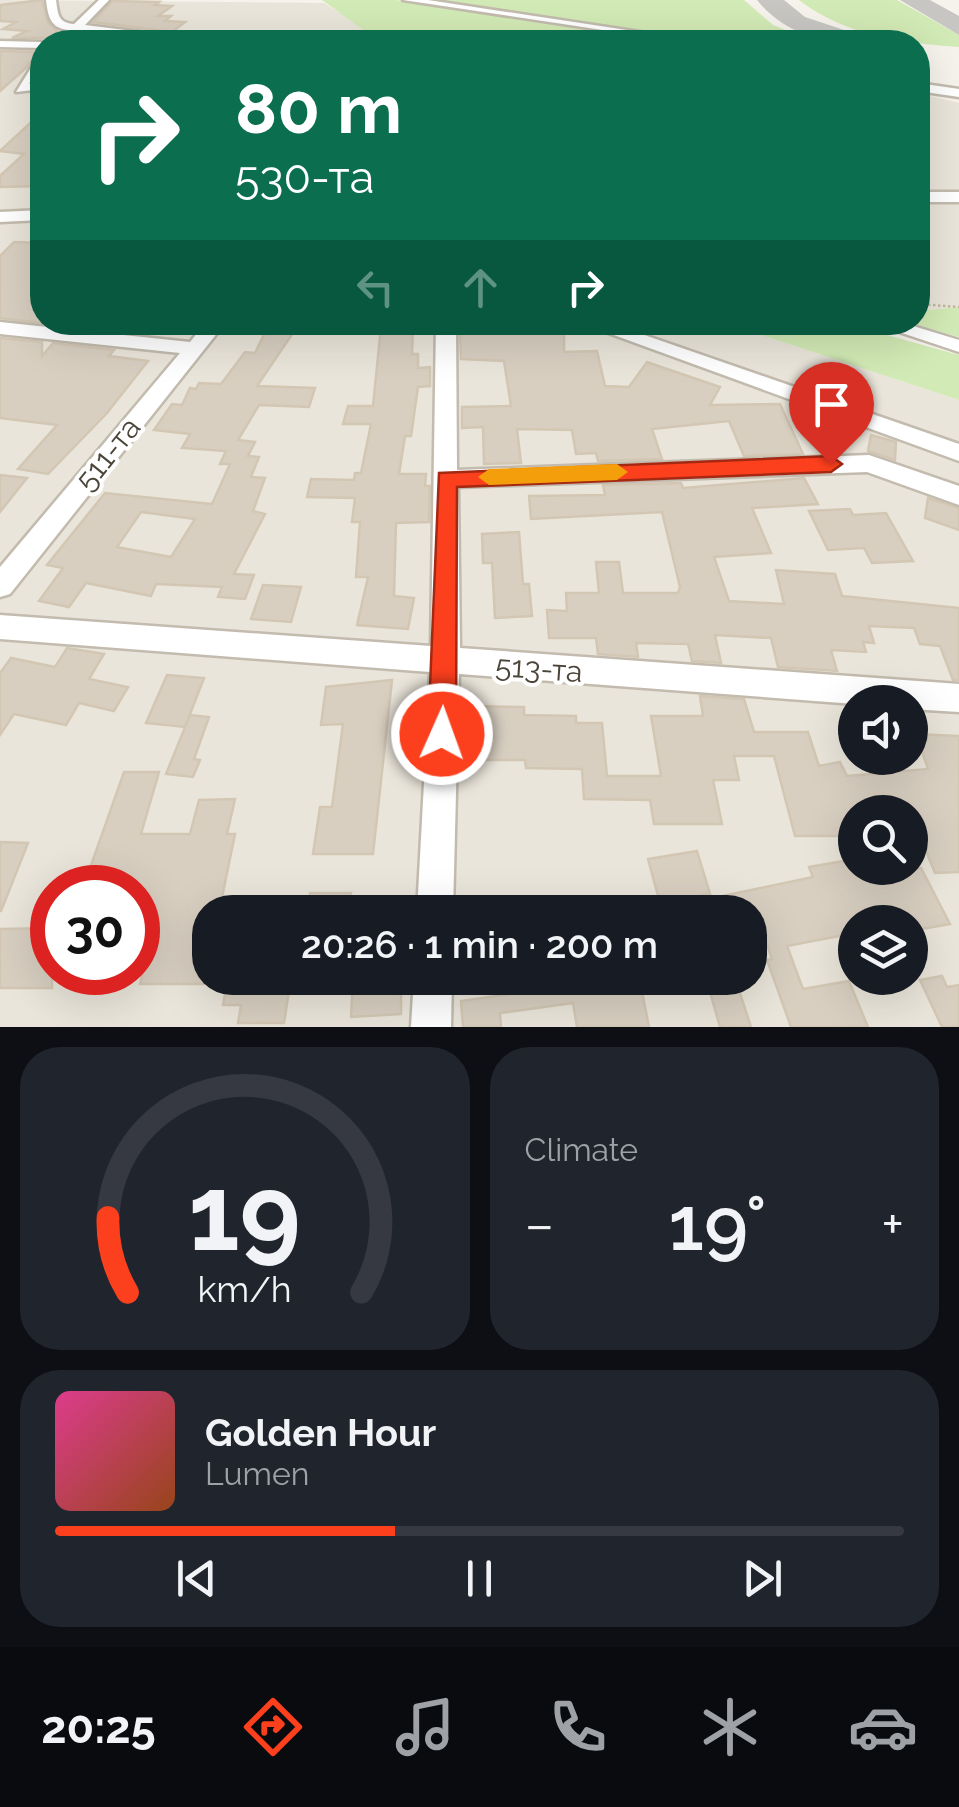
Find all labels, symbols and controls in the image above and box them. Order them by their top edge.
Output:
text: 80 m [235,67,402,149]
icon: right [70,70,200,200]
text: 530-та [235,151,374,204]
icon: left [348,260,403,315]
icon: ahead [453,260,508,315]
icon: right [558,260,613,315]
pin [789,362,874,465]
icon: arrive [804,377,859,432]
street label: 511-та [68,410,148,497]
street label: 513-та [494,648,584,689]
position arrow [390,682,494,786]
map controls [838,685,928,995]
button: sound [838,685,928,775]
button: search [838,795,928,885]
speed limit sign: 30 [30,865,160,995]
button: layers [838,905,928,995]
text: 20:26 · 1 min · 200 m [301,922,658,967]
text: Climate [525,1131,638,1168]
text: 19 [188,1152,301,1274]
text: 19° [669,1179,767,1268]
text: − [525,1192,554,1257]
text: + [881,1192,904,1257]
text: km/h [198,1268,292,1310]
text: Golden Hour [205,1410,436,1455]
text: Lumen [205,1455,309,1492]
icon: previous [169,1551,224,1606]
icon: pause [452,1551,507,1606]
icon: next [735,1551,790,1606]
icon: directions [238,1692,308,1762]
icon: music [390,1692,460,1762]
icon: phone [543,1692,613,1762]
icon: climate [695,1692,765,1762]
icon: car [848,1692,918,1762]
text: 20:25 [41,1701,156,1754]

